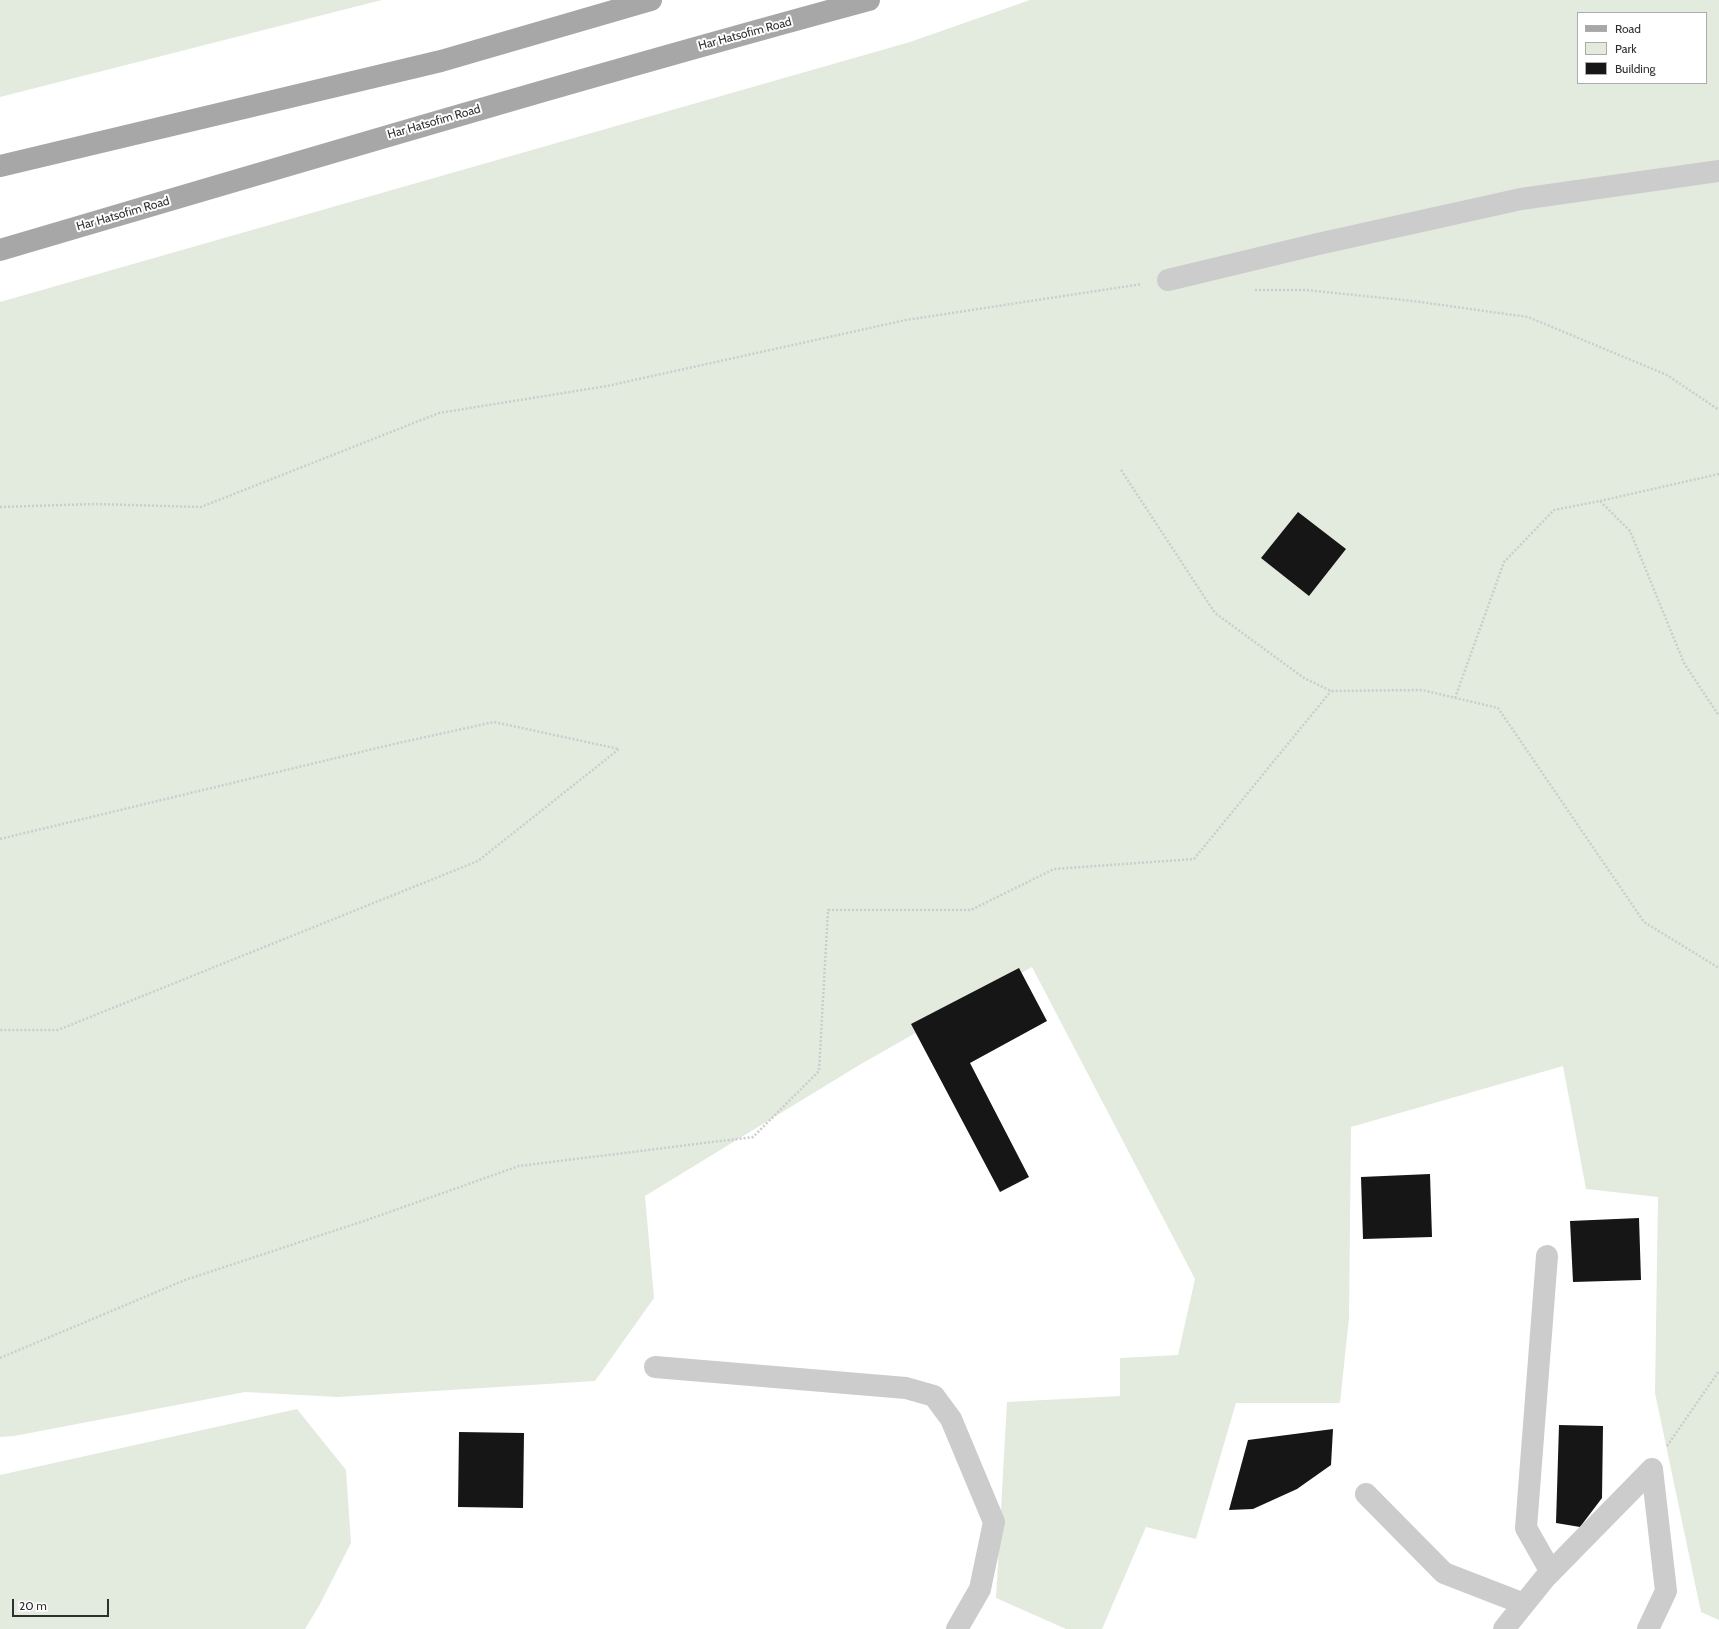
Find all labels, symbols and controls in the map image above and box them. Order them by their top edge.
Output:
legend [1577,12,1707,84]
street label: Har Hatsofim Road [697,15,793,53]
text: Road [1615,21,1641,36]
text: Park [1615,41,1637,56]
text: Building [1615,61,1656,76]
street label: Har Hatsofim Road [386,102,482,142]
street label: Har Hatsofim Road [75,194,171,234]
scale bar [14,1591,111,1617]
text: 20 m [19,1598,47,1613]

